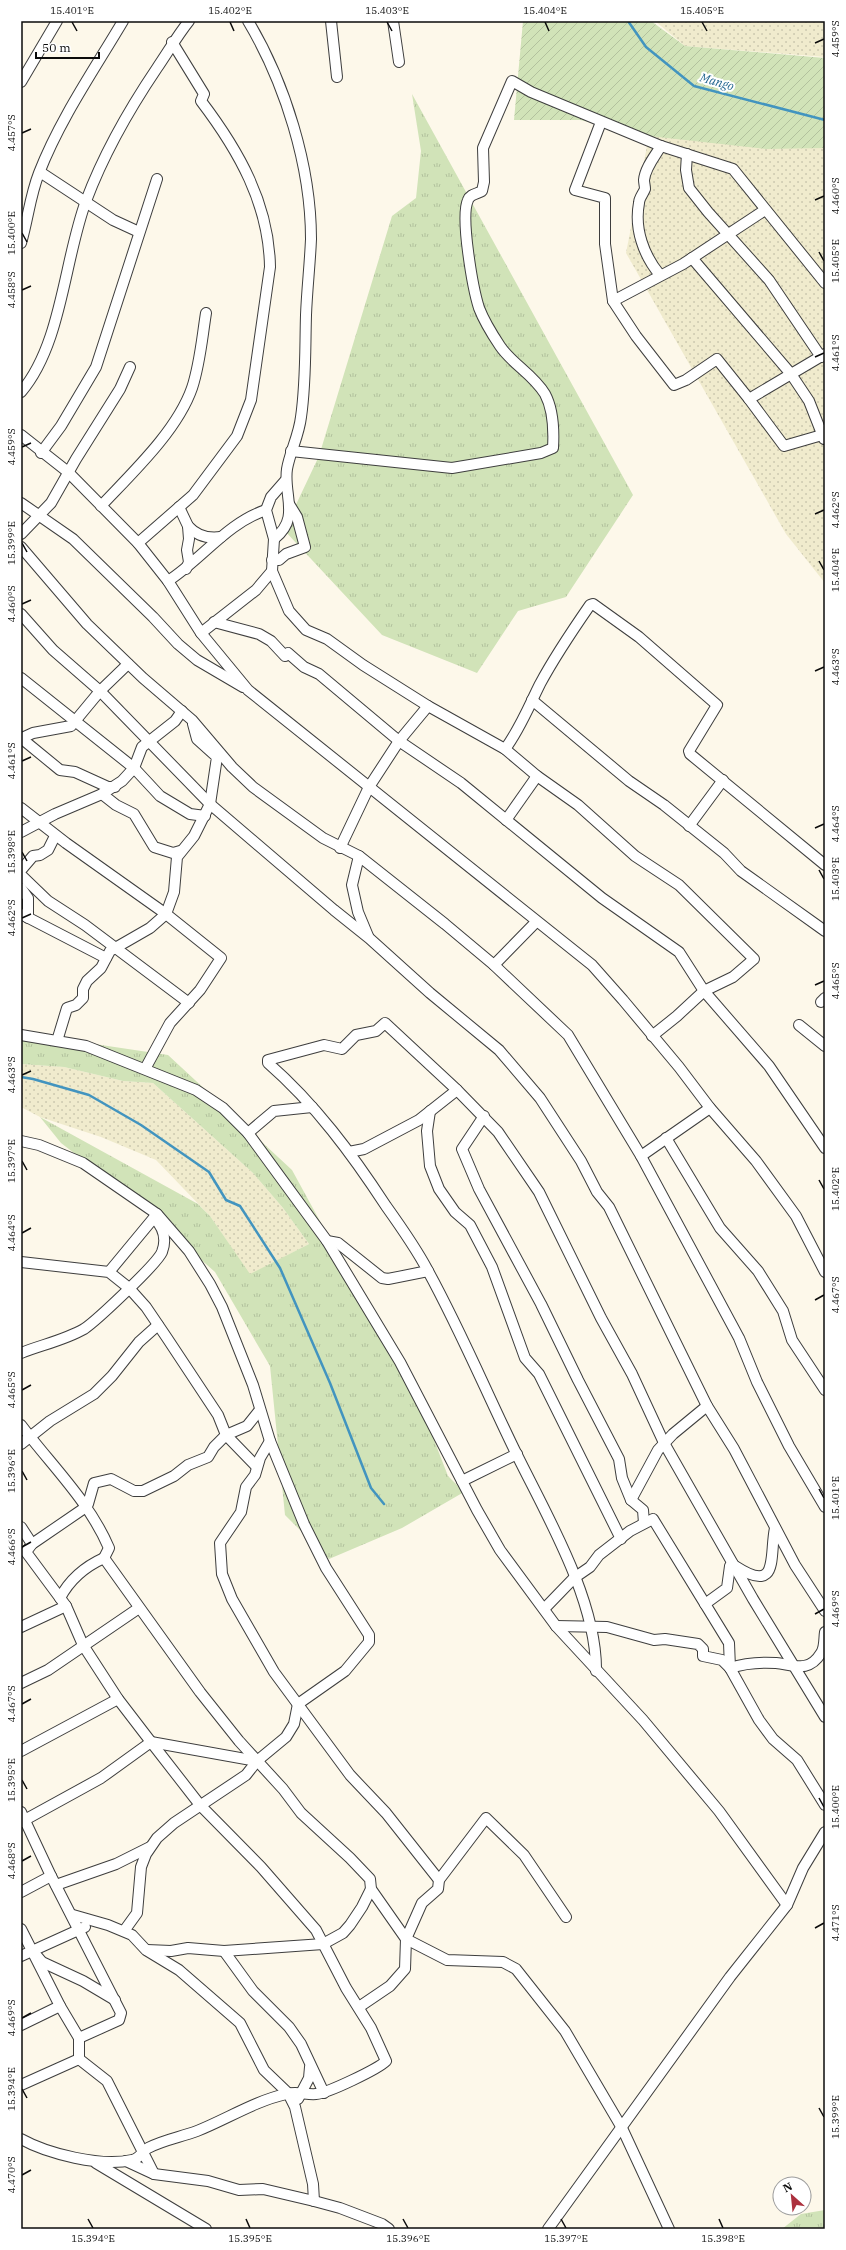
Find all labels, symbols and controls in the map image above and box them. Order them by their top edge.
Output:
text: 15.401°E [50,4,94,17]
text: 15.402°E [208,4,252,17]
text: 15.403°E [365,4,409,17]
text: 15.404°E [523,4,567,17]
text: 15.405°E [680,4,724,17]
text: 4.459°S [829,20,842,58]
scale bar [36,34,99,60]
text: 50 m [42,40,71,55]
water label: Mango [698,69,736,93]
text: 4.457°S [5,114,18,152]
text: 4.460°S [829,177,842,215]
text: 15.400°E [5,211,18,255]
text: 15.405°E [829,239,842,283]
text: 4.458°S [5,271,18,309]
text: 4.461°S [829,334,842,372]
text: 4.459°S [5,428,18,466]
text: 4.462°S [829,491,842,529]
text: 15.399°E [5,521,18,565]
text: 15.404°E [829,548,842,592]
text: 4.460°S [5,585,18,623]
text: 4.463°S [829,648,842,686]
text: 4.461°S [5,742,18,780]
text: 4.464°S [829,805,842,843]
text: 15.398°E [5,830,18,874]
text: 15.403°E [829,857,842,901]
text: 4.462°S [5,899,18,937]
text: 4.465°S [829,962,842,1000]
text: 4.463°S [5,1056,18,1094]
text: 15.397°E [5,1139,18,1183]
text: 15.402°E [829,1167,842,1211]
text: 4.464°S [5,1214,18,1252]
text: 4.467°S [829,1276,842,1314]
text: 4.465°S [5,1371,18,1409]
text: 15.396°E [5,1449,18,1493]
text: 15.401°E [829,1476,842,1520]
text: 4.466°S [5,1528,18,1566]
text: 4.469°S [829,1590,842,1628]
text: 4.467°S [5,1685,18,1723]
text: 15.395°E [5,1758,18,1802]
text: 15.400°E [829,1785,842,1829]
text: 4.468°S [5,1842,18,1880]
text: 4.471°S [829,1904,842,1942]
text: 4.469°S [5,1999,18,2037]
text: 15.394°E [5,2067,18,2111]
text: 15.399°E [829,2095,842,2139]
text: 4.470°S [5,2156,18,2194]
north arrow [772,2176,812,2216]
text: N [780,2179,795,2195]
text: 15.394°E [71,2232,115,2245]
text: 15.395°E [228,2232,272,2245]
text: 15.396°E [386,2232,430,2245]
text: 15.397°E [544,2232,588,2245]
text: 15.398°E [701,2232,745,2245]

